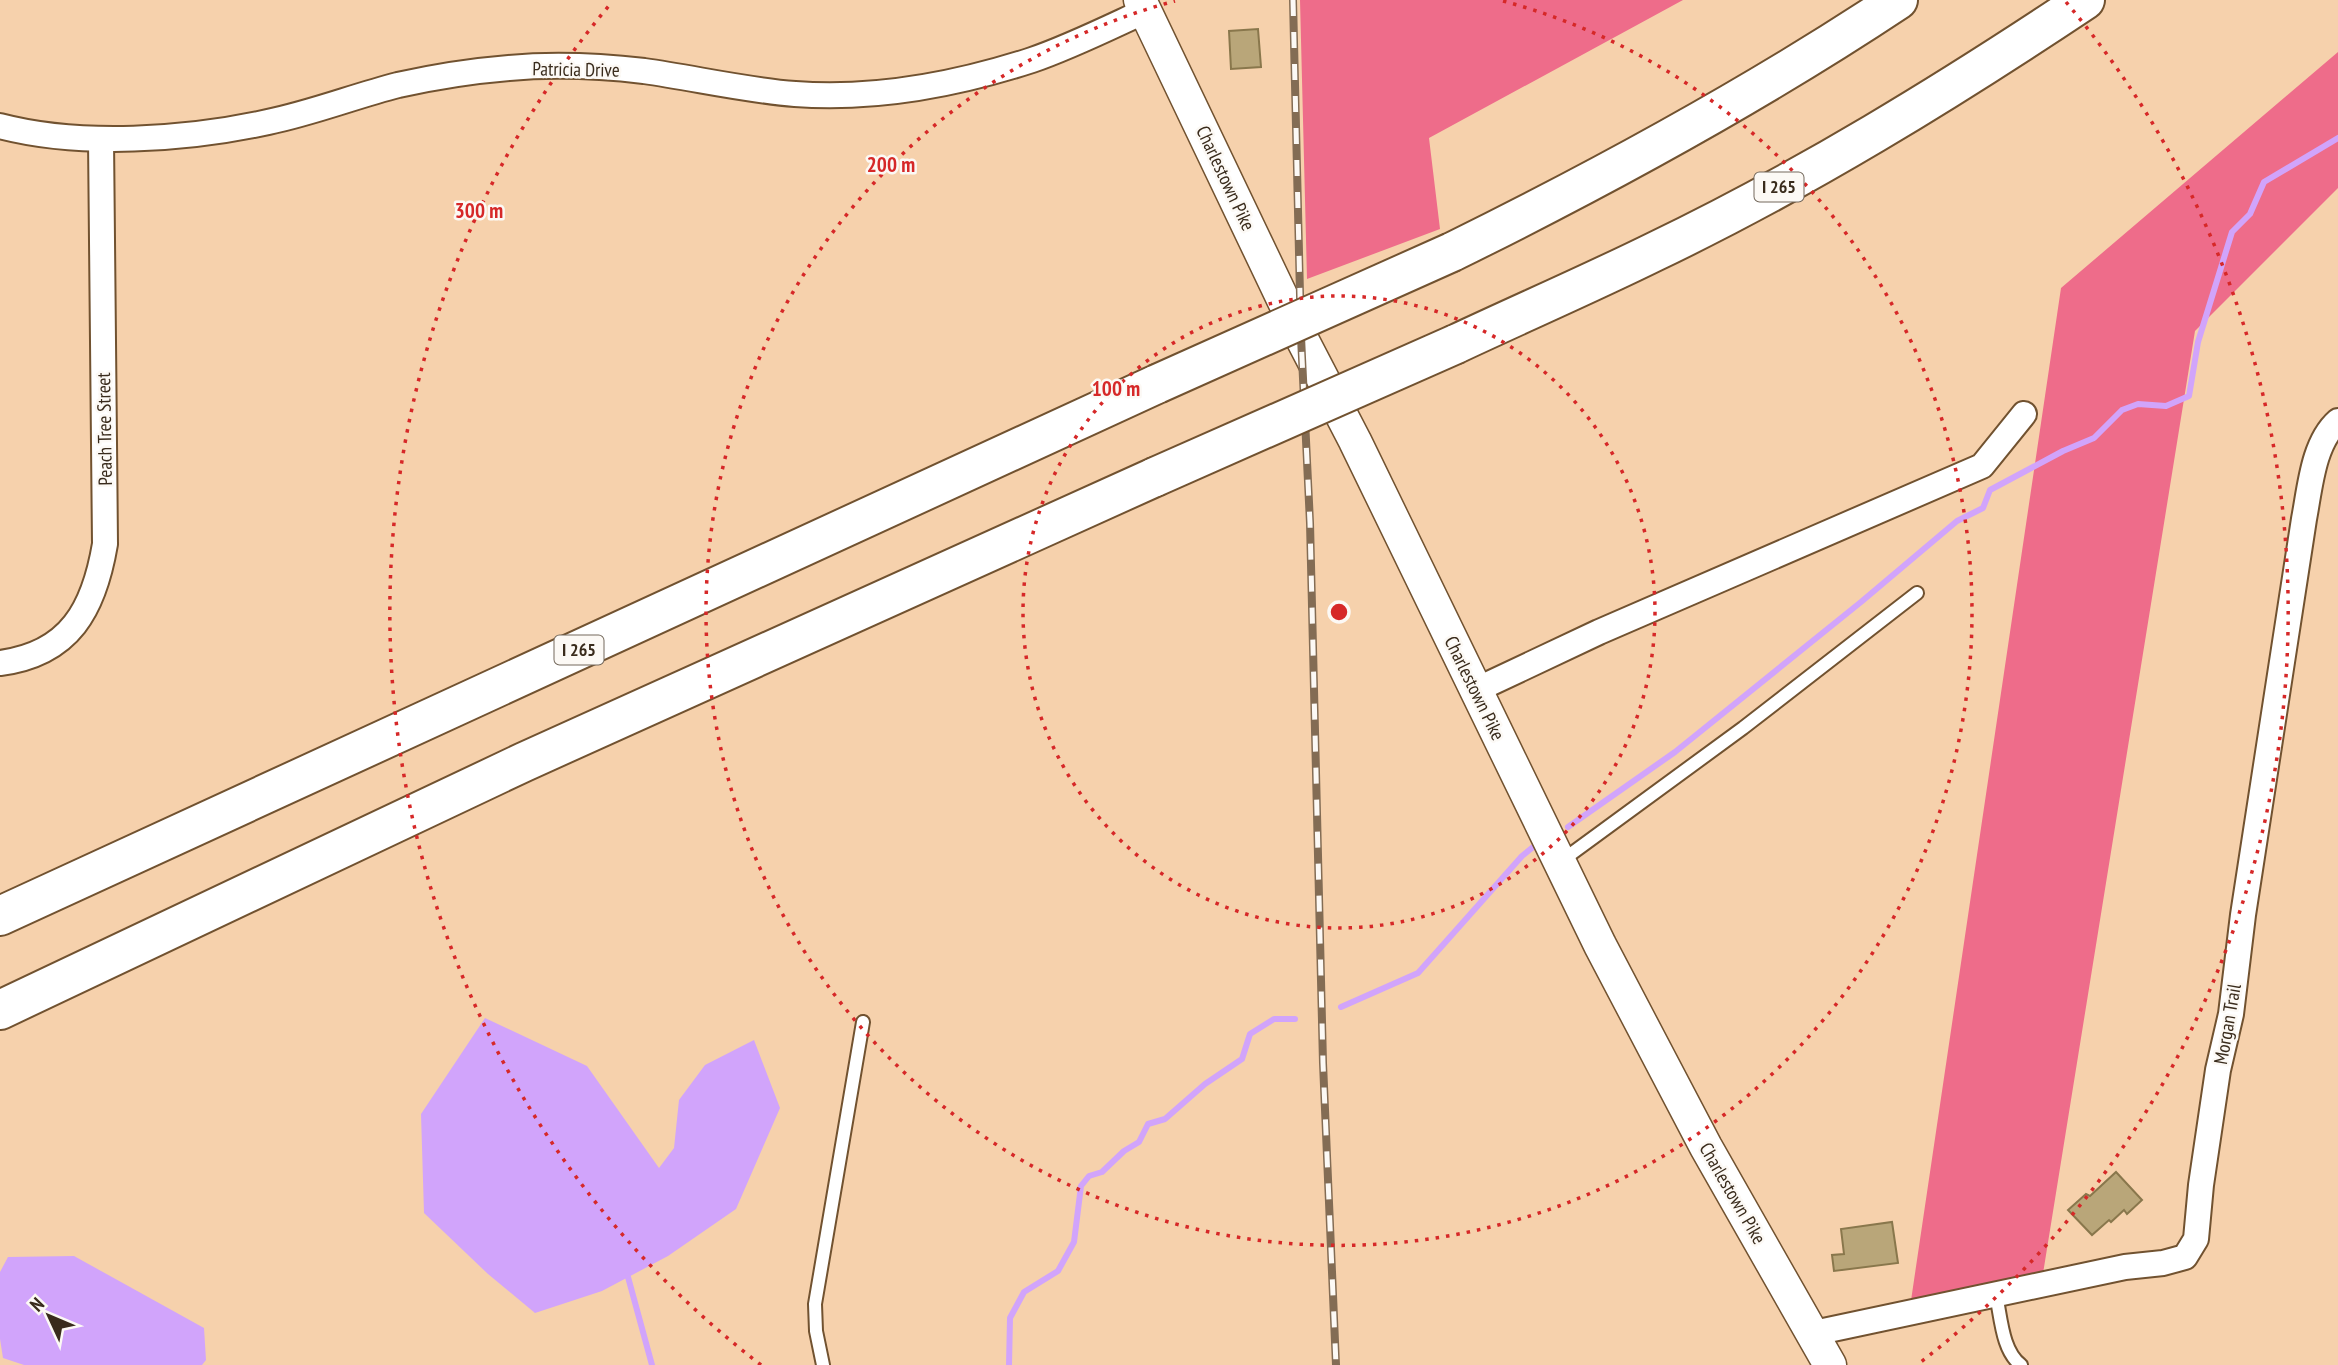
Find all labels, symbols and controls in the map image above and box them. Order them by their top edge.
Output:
street label: Patricia Drive [532,56,620,82]
street label: Charlestown Pike [1191,122,1261,234]
text: 200 m [867,151,915,178]
road number: I 265 [1754,172,1803,202]
text: 300 m [455,197,503,224]
street label: Peach Tree Street [91,371,117,486]
text: 100 m [1092,375,1140,402]
centre of rings [1327,600,1351,624]
street label: Charlestown Pike [1439,632,1511,744]
road number: I 265 [554,636,604,664]
street label: Morgan Trail [2208,981,2246,1066]
street label: Charlestown Pike [1694,1138,1772,1248]
north arrow [14,1281,84,1351]
text: N [25,1292,49,1316]

